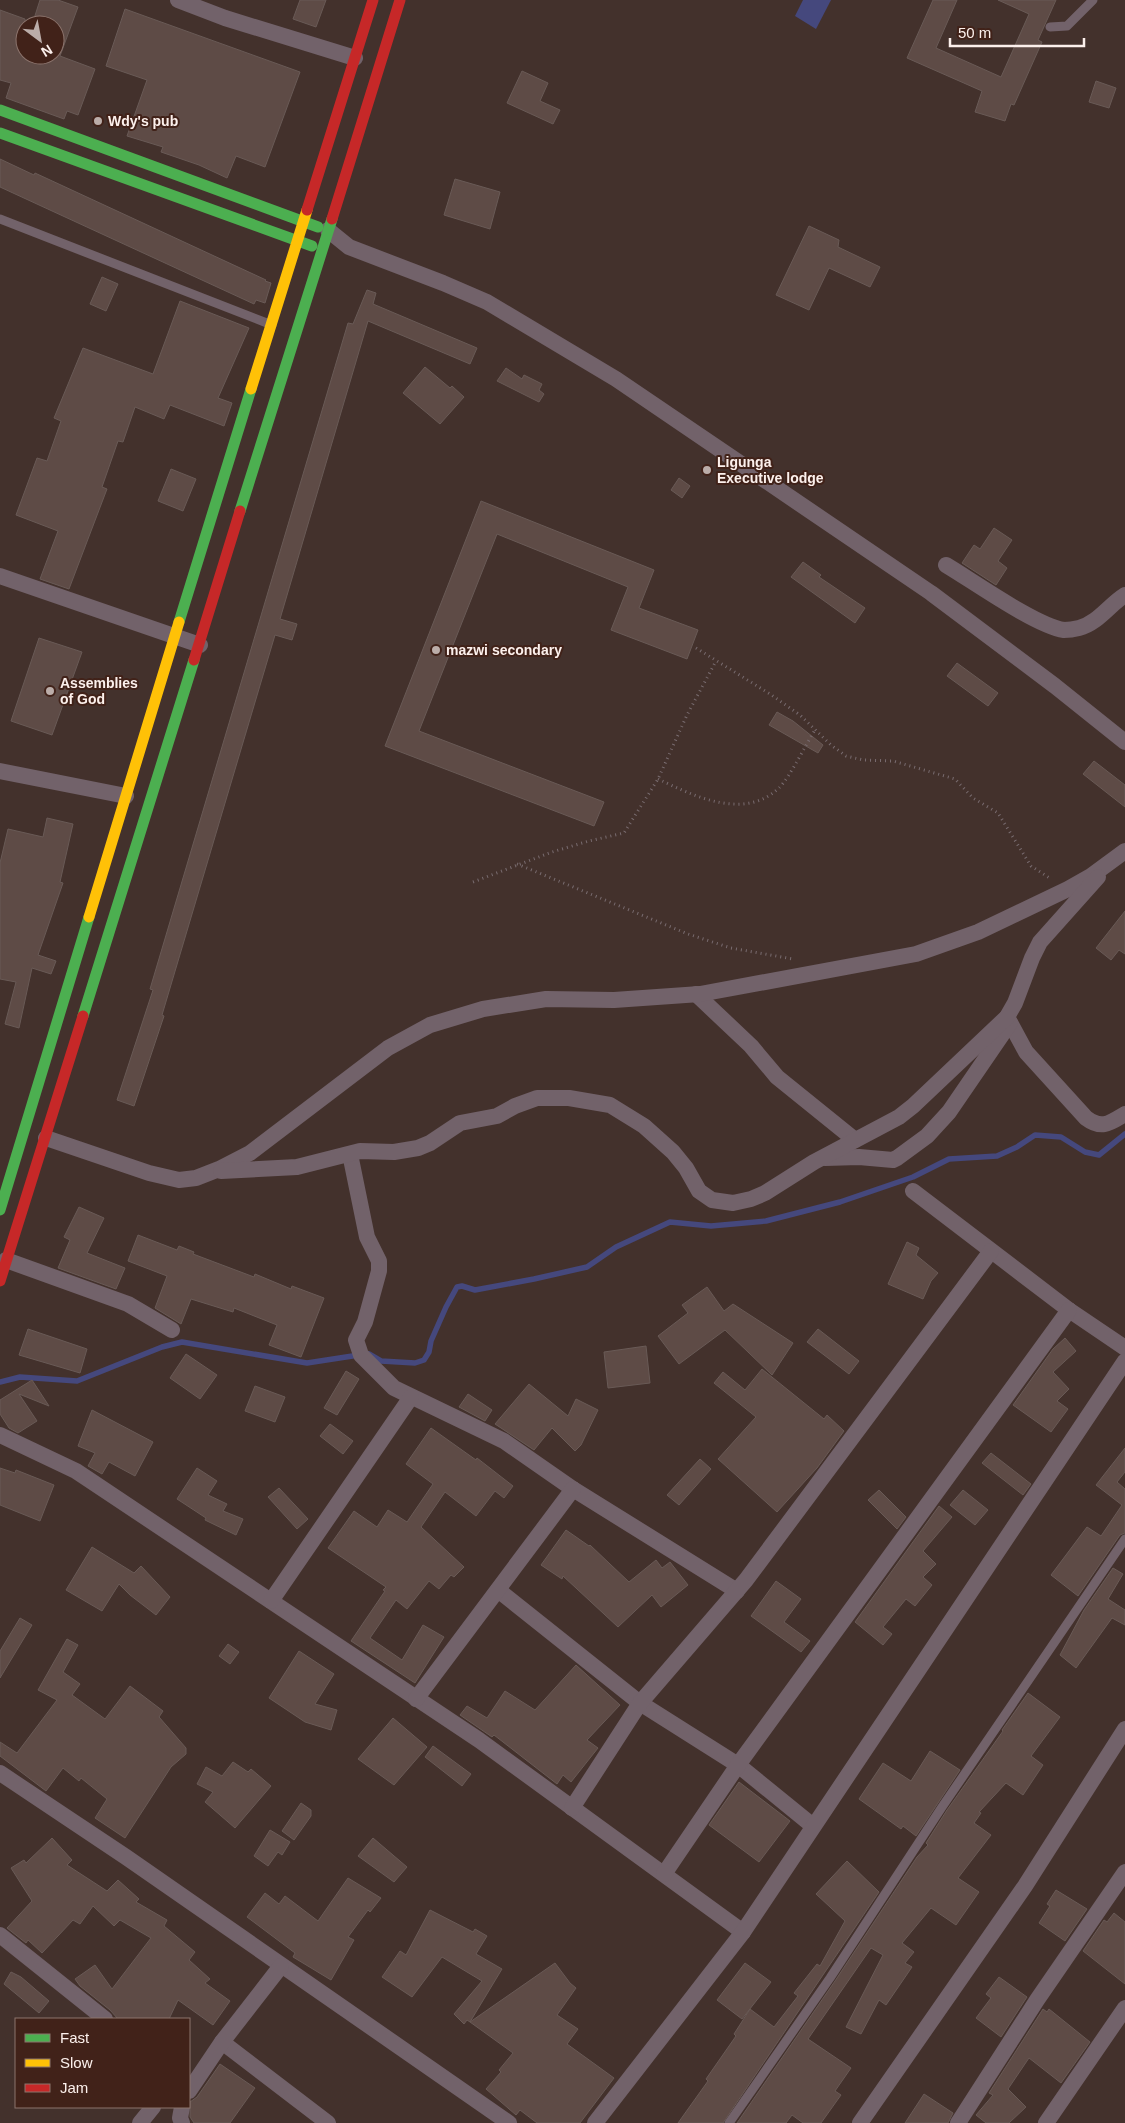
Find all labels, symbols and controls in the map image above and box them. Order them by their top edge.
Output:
north arrow [15,15,65,65]
scale bar [950,15,1084,47]
text: 50 m [958,24,991,41]
text: N [38,42,55,60]
place label: Wdy's pub [108,113,178,129]
marker: Wdy's pub [92,115,104,127]
place label: Ligunga Executive lodge [717,454,824,486]
marker: Ligunga Executive lodge [701,464,713,476]
place label: mazwi secondary [446,642,562,658]
marker: mazwi secondary [430,644,442,656]
place label: Assemblies of God [60,675,138,707]
marker: Assemblies of God [44,685,56,697]
legend [15,2018,190,2108]
text: Fast [60,2029,90,2046]
text: Slow [60,2054,93,2071]
text: Jam [60,2079,88,2096]

